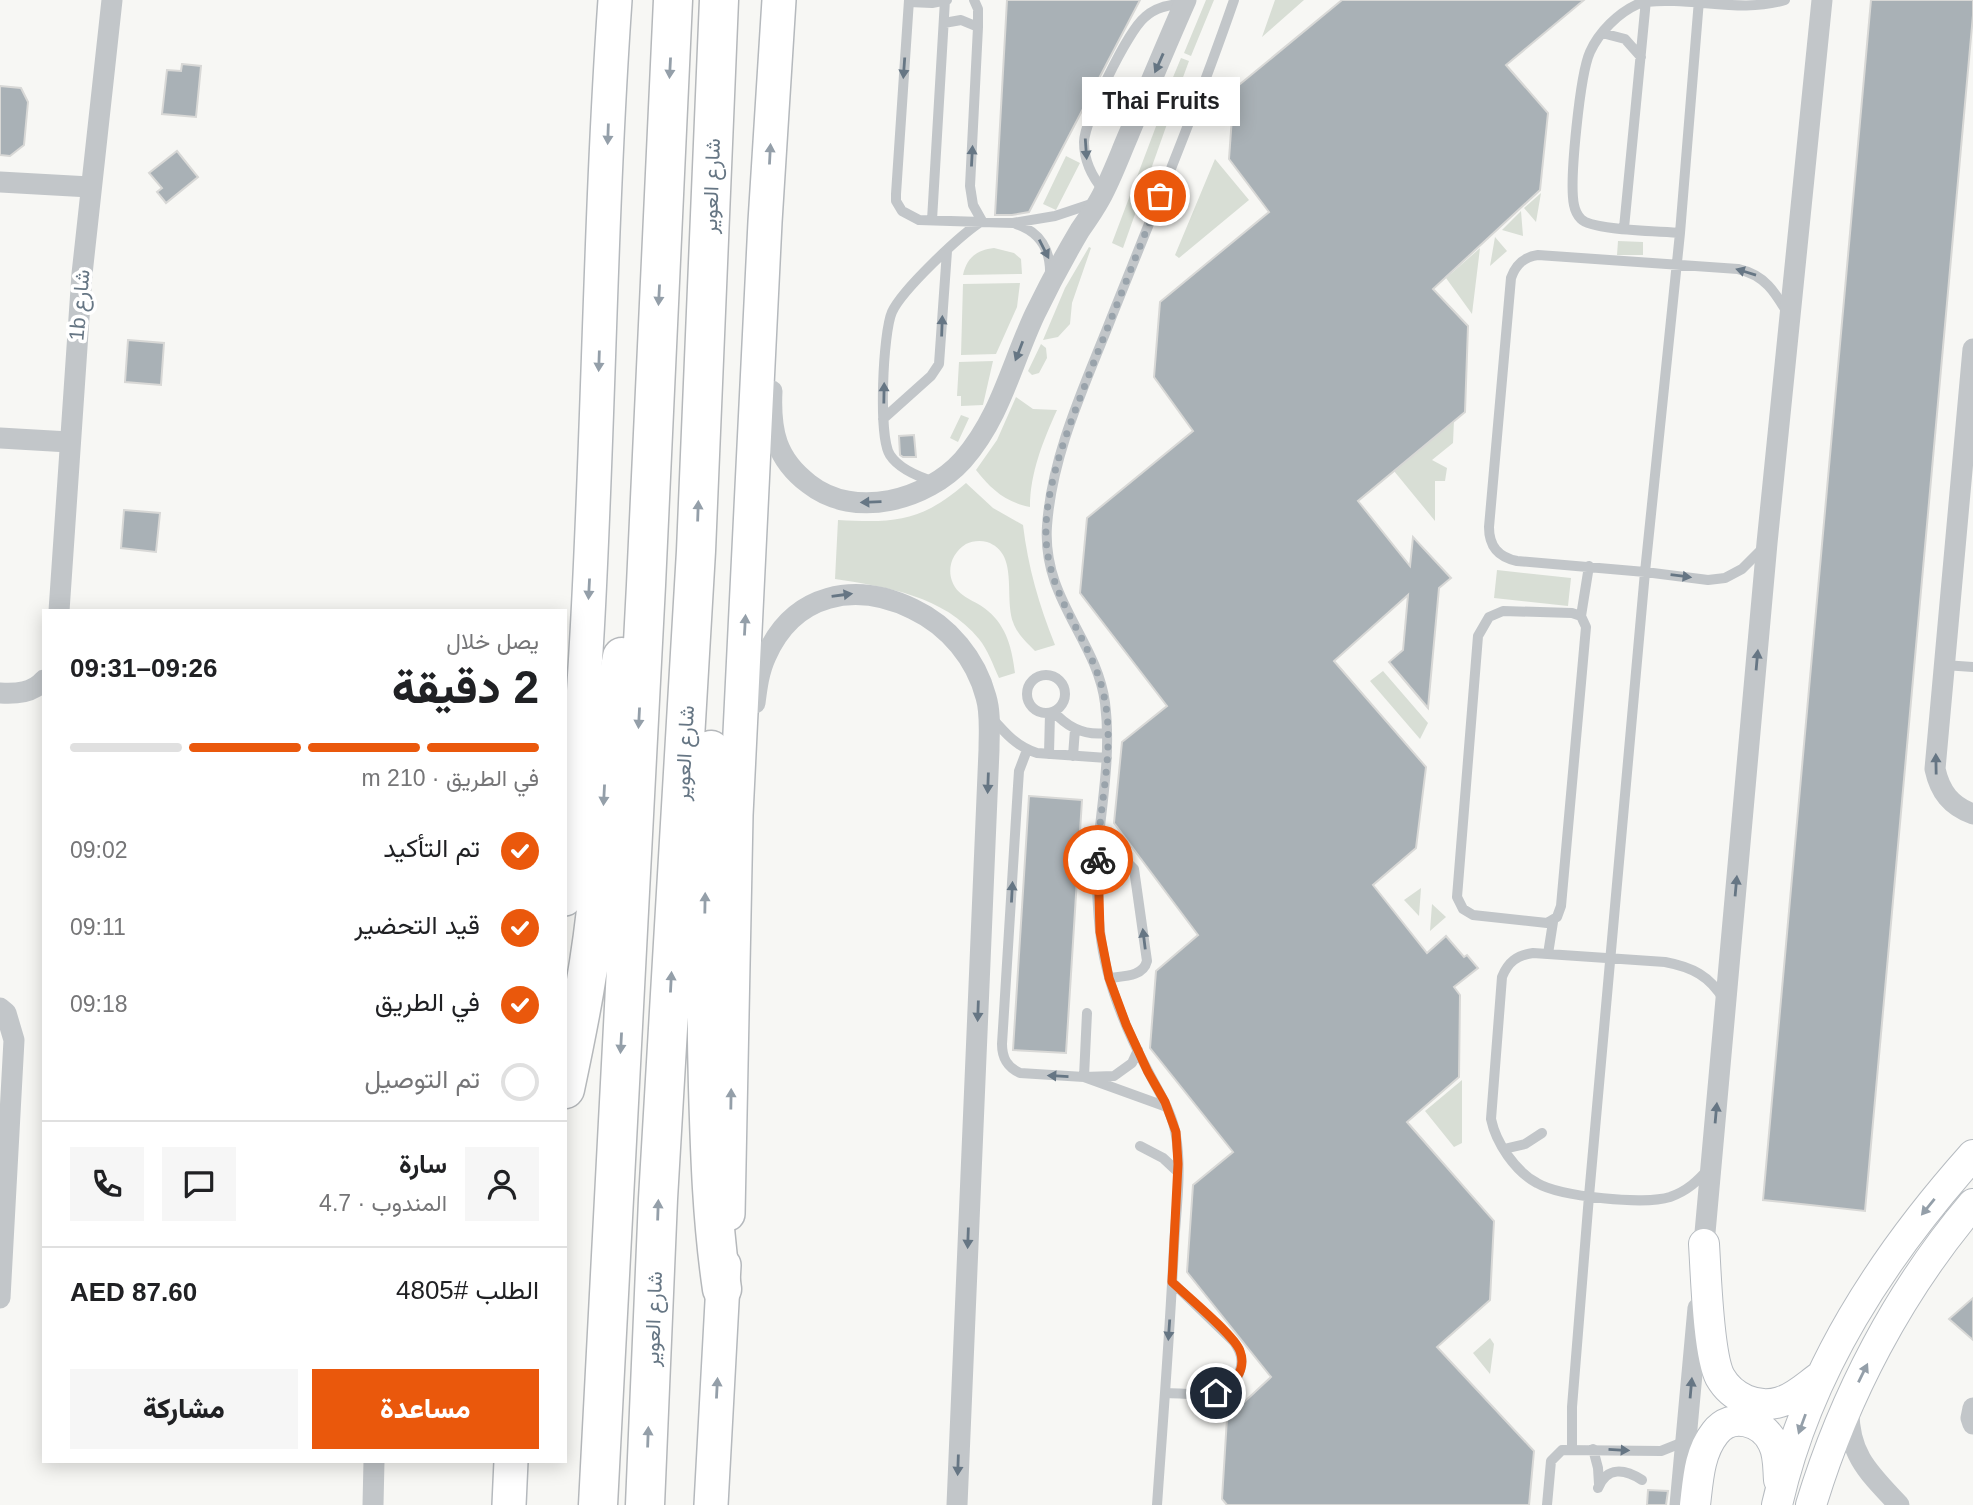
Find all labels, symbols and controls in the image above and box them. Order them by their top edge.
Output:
one-way arrow [1153,52,1164,73]
one-way arrow [664,57,675,79]
one-way arrow [898,57,909,79]
callout: Thai Fruits [1081,77,1239,126]
text: Thai Fruits [1102,88,1220,114]
one-way arrow [602,123,613,145]
street label: شارع العوير [698,138,727,235]
one-way arrow [1081,138,1092,160]
one-way arrow [764,143,775,165]
one-way arrow [966,145,977,167]
pin [1130,166,1190,226]
icon: bag [1141,177,1179,215]
one-way arrow [1038,239,1050,259]
one-way arrow [1736,266,1757,276]
street label: 1b شارع [64,268,97,342]
one-way arrow [654,285,665,307]
one-way arrow [937,315,948,337]
one-way arrow [1014,341,1025,362]
one-way arrow [594,351,605,373]
one-way arrow [878,381,889,403]
one-way arrow [860,496,882,508]
one-way arrow [692,499,703,521]
one-way arrow [1670,571,1692,582]
one-way arrow [583,578,594,600]
one-way arrow [831,590,853,601]
one-way arrow [740,613,751,635]
text: يصل خلال [446,628,539,654]
one-way arrow [1752,649,1763,671]
text: 09:26–09:31 [70,653,217,683]
text: 2 دقيقة [392,661,539,713]
street label: شارع العوير [670,705,701,803]
one-way arrow [633,708,644,730]
one-way arrow [1930,753,1942,775]
text: في الطريق · 210 m [362,765,539,791]
one-way arrow [982,772,993,794]
one-way arrow [598,785,609,807]
courier [1063,825,1133,895]
icon: check [501,832,539,870]
text: تم التأكيد [383,833,480,863]
text: 09:02 [70,837,128,863]
icon: bike [1079,841,1117,879]
one-way arrow [1731,875,1742,897]
one-way arrow [1006,881,1017,903]
one-way arrow [699,892,711,914]
icon: check [501,909,539,947]
text: قيد التحضير [354,910,480,940]
text: 09:11 [70,914,126,940]
one-way arrow [1139,927,1150,949]
one-way arrow [666,971,677,993]
icon: check [501,986,539,1024]
text: في الطريق [375,987,480,1017]
text: 09:18 [70,991,128,1017]
one-way arrow [973,1000,984,1022]
one-way arrow [616,1033,627,1055]
text: تم التوصيل [364,1064,480,1094]
one-way arrow [1047,1070,1069,1081]
one-way arrow [726,1087,737,1109]
one-way arrow [1711,1102,1722,1124]
button: phone [70,1147,144,1221]
button: chat [162,1147,236,1221]
button: person [465,1147,539,1221]
text: سارة [399,1149,447,1179]
text: المندوب · 4.7 [319,1190,447,1216]
one-way arrow [652,1198,663,1220]
one-way arrow [1921,1198,1936,1215]
one-way arrow [963,1227,974,1249]
street label: شارع العوير [640,1271,669,1368]
text: الطلب #4805 [396,1275,539,1305]
text: AED 87.60 [70,1277,197,1307]
one-way arrow [1163,1319,1174,1341]
pin [1186,1363,1246,1423]
one-way arrow [1858,1363,1869,1383]
button: مشاركة [70,1369,298,1449]
button: مساعدة [312,1369,539,1449]
icon: home [1197,1374,1235,1412]
one-way arrow [712,1377,723,1399]
one-way arrow [1686,1377,1697,1399]
one-way arrow [1796,1413,1807,1434]
one-way arrow [643,1426,654,1448]
one-way arrow [1609,1444,1631,1455]
one-way arrow [953,1454,964,1476]

